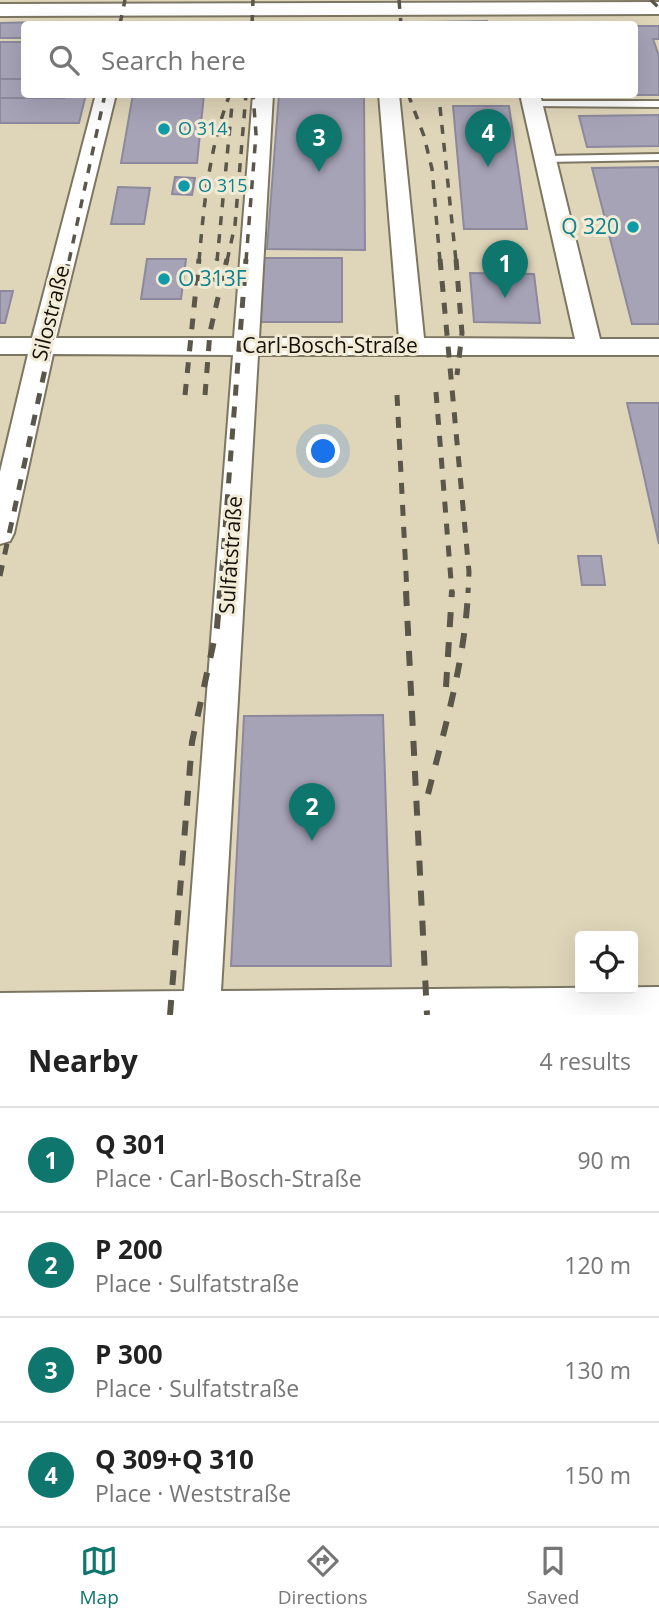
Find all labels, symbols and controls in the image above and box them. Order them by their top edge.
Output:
search box [21,21,638,98]
icon: search [45,41,83,79]
text: Search here [101,42,246,78]
pin: 4 [465,109,511,167]
pin: 3 [296,114,342,172]
place label: O 314 [178,116,228,140]
marker: O 314 [156,121,172,137]
place label: O 315 [198,173,248,197]
marker: O 315 [176,178,192,194]
place label: Q 320 [561,212,619,240]
marker: Q 320 [625,219,641,235]
pin: 1 [482,240,528,298]
street label: Silostraße [25,262,75,363]
place label: O 313F [178,264,247,292]
marker: O 313F [156,271,172,287]
street label: Carl-Bosch-Straße [242,331,418,359]
your location [306,434,340,468]
street label: Sulfatstraße [212,495,248,615]
pin: 2 [289,783,335,841]
map controls [575,931,638,994]
button: locate [575,931,638,994]
text: Nearby [28,1040,138,1081]
text: 4 results [540,1045,631,1077]
text: Q 301 [95,1126,167,1162]
text: 1 [44,1144,58,1176]
text: 90 m [577,1144,631,1176]
text: Place · Carl-Bosch-Straße [95,1162,362,1194]
text: P 200 [95,1231,163,1267]
text: 2 [44,1249,58,1281]
text: 120 m [564,1249,631,1281]
text: Place · Sulfatstraße [95,1267,299,1299]
text: P 300 [95,1336,163,1372]
text: 3 [44,1354,58,1386]
text: 130 m [564,1354,631,1386]
text: Place · Sulfatstraße [95,1372,299,1404]
text: Q 309+Q 310 [95,1441,254,1477]
text: 4 [44,1459,58,1491]
text: 150 m [564,1459,631,1491]
text: Place · Weststraße [95,1477,291,1509]
tab: Map [80,1542,119,1610]
tab: Directions [278,1542,368,1610]
tab: Saved [527,1542,579,1610]

